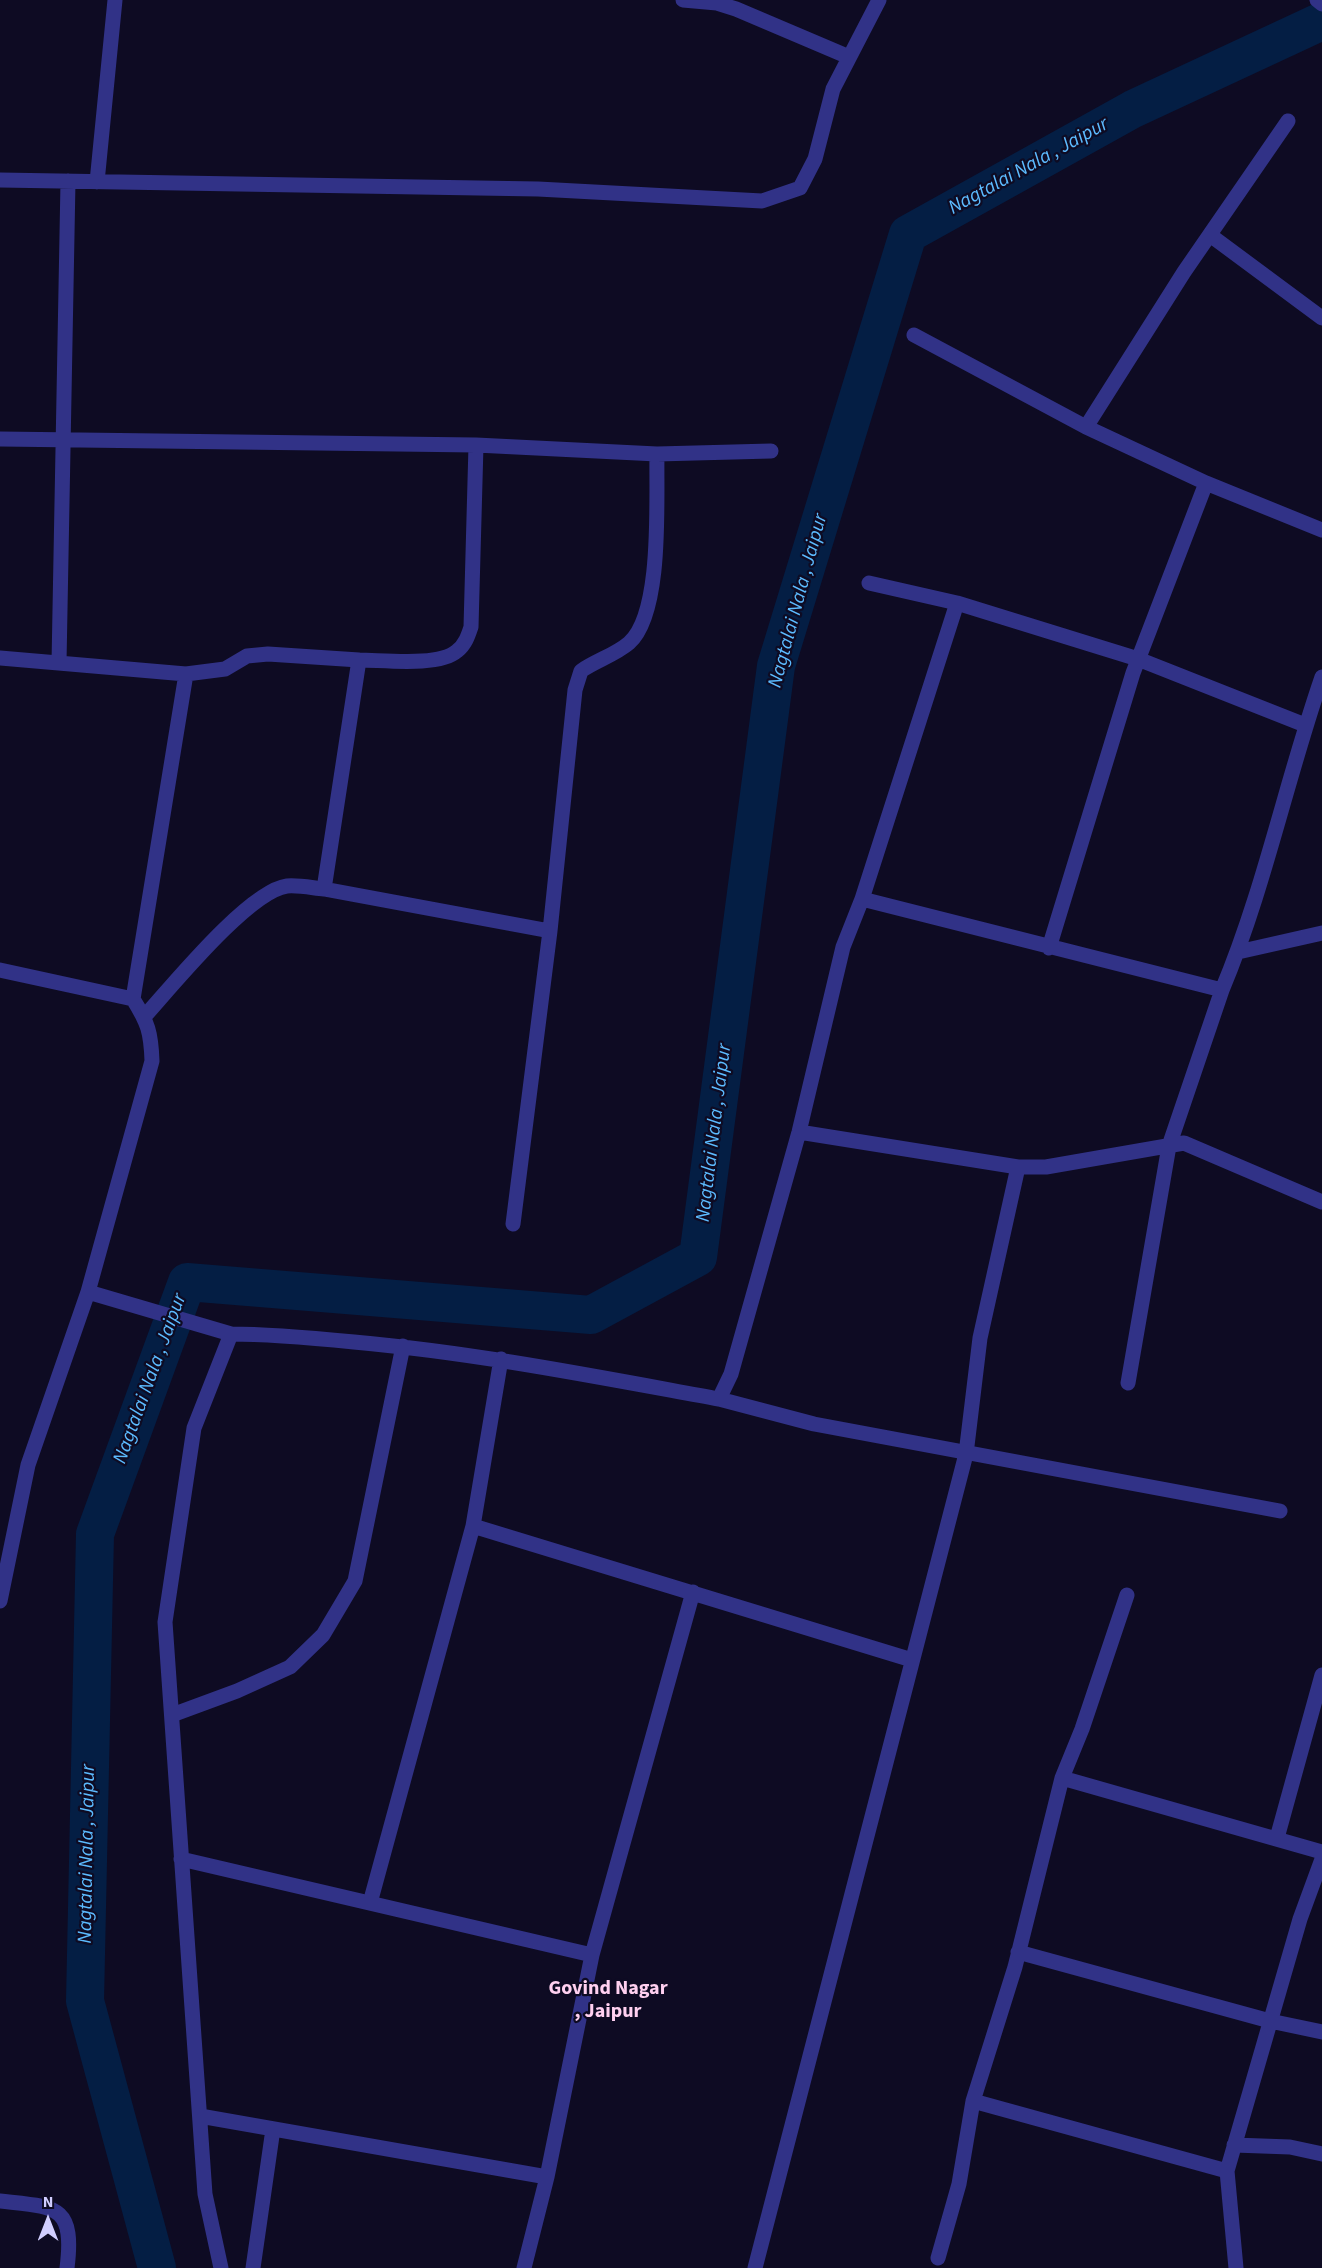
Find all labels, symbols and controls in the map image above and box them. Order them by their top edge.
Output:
water label: Nagtalai Nala , Jaipur [945,113,1113,221]
water label: Nagtalai Nala , Jaipur [764,511,834,691]
water label: Nagtalai Nala , Jaipur [692,1043,738,1223]
water label: Nagtalai Nala , Jaipur [109,1291,193,1467]
water label: Nagtalai Nala , Jaipur [74,1764,102,1944]
district label: Govind Nagar , Jaipur [548,1978,668,2025]
north arrow [18,2190,78,2250]
text: N [43,2191,53,2213]

